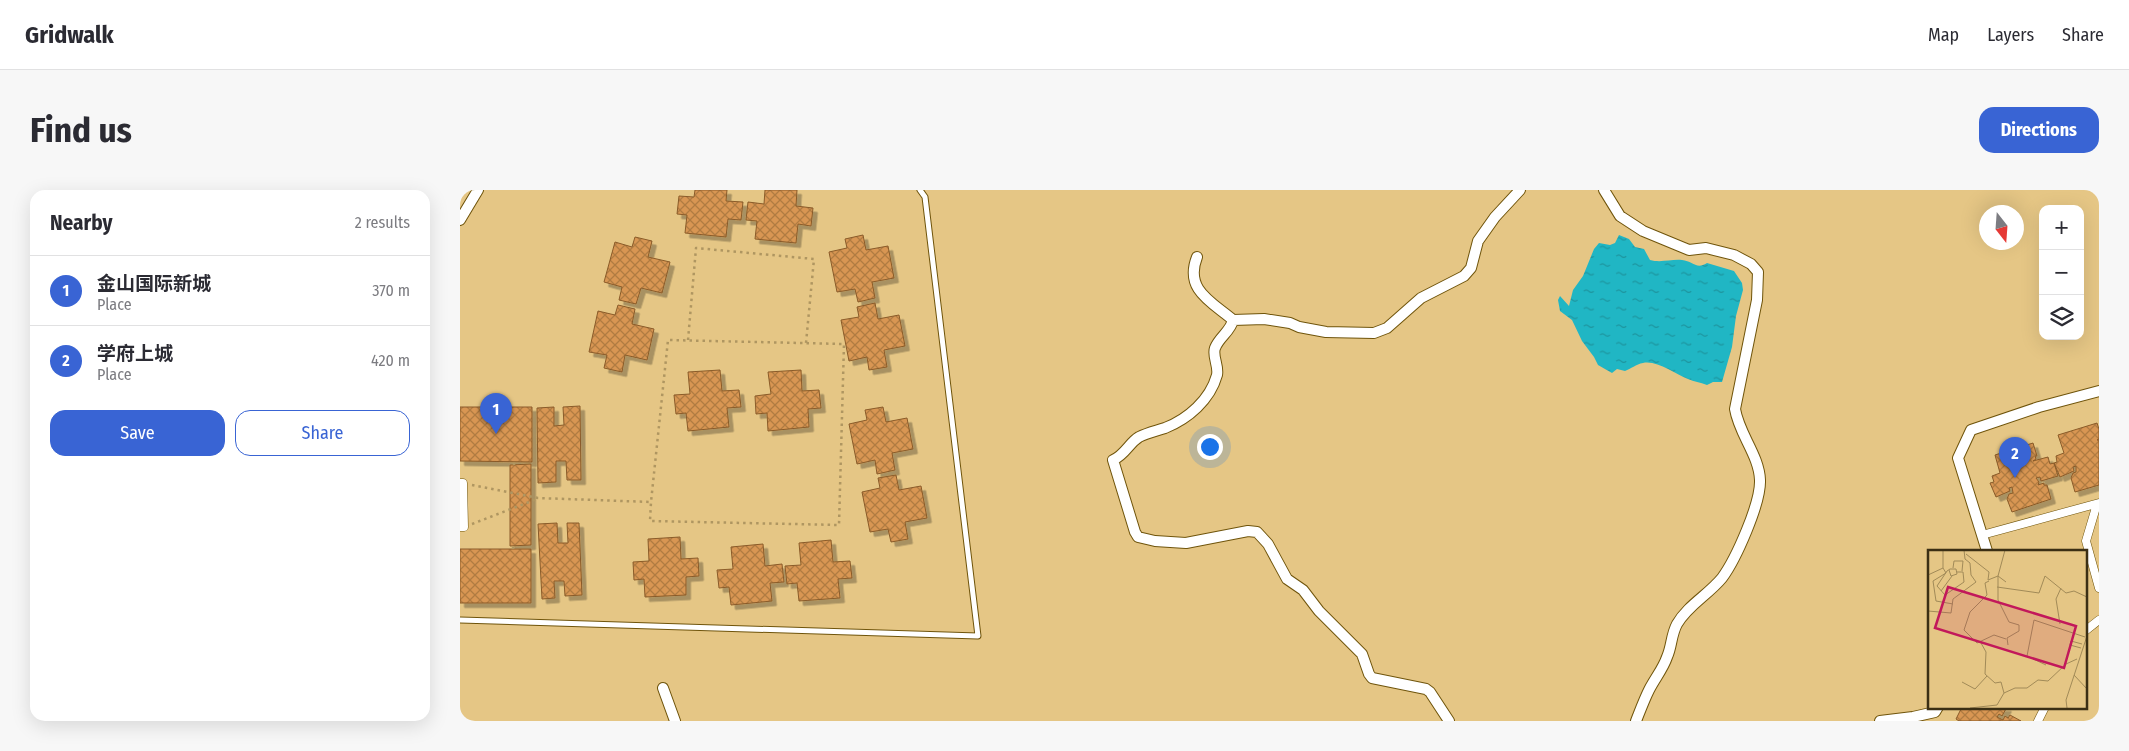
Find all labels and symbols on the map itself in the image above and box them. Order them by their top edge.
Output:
north arrow [1979,205,2024,250]
pin: 1 [480,393,512,434]
your location [1197,434,1223,460]
pin: 2 [1999,437,2031,478]
inset map [1928,550,2086,708]

